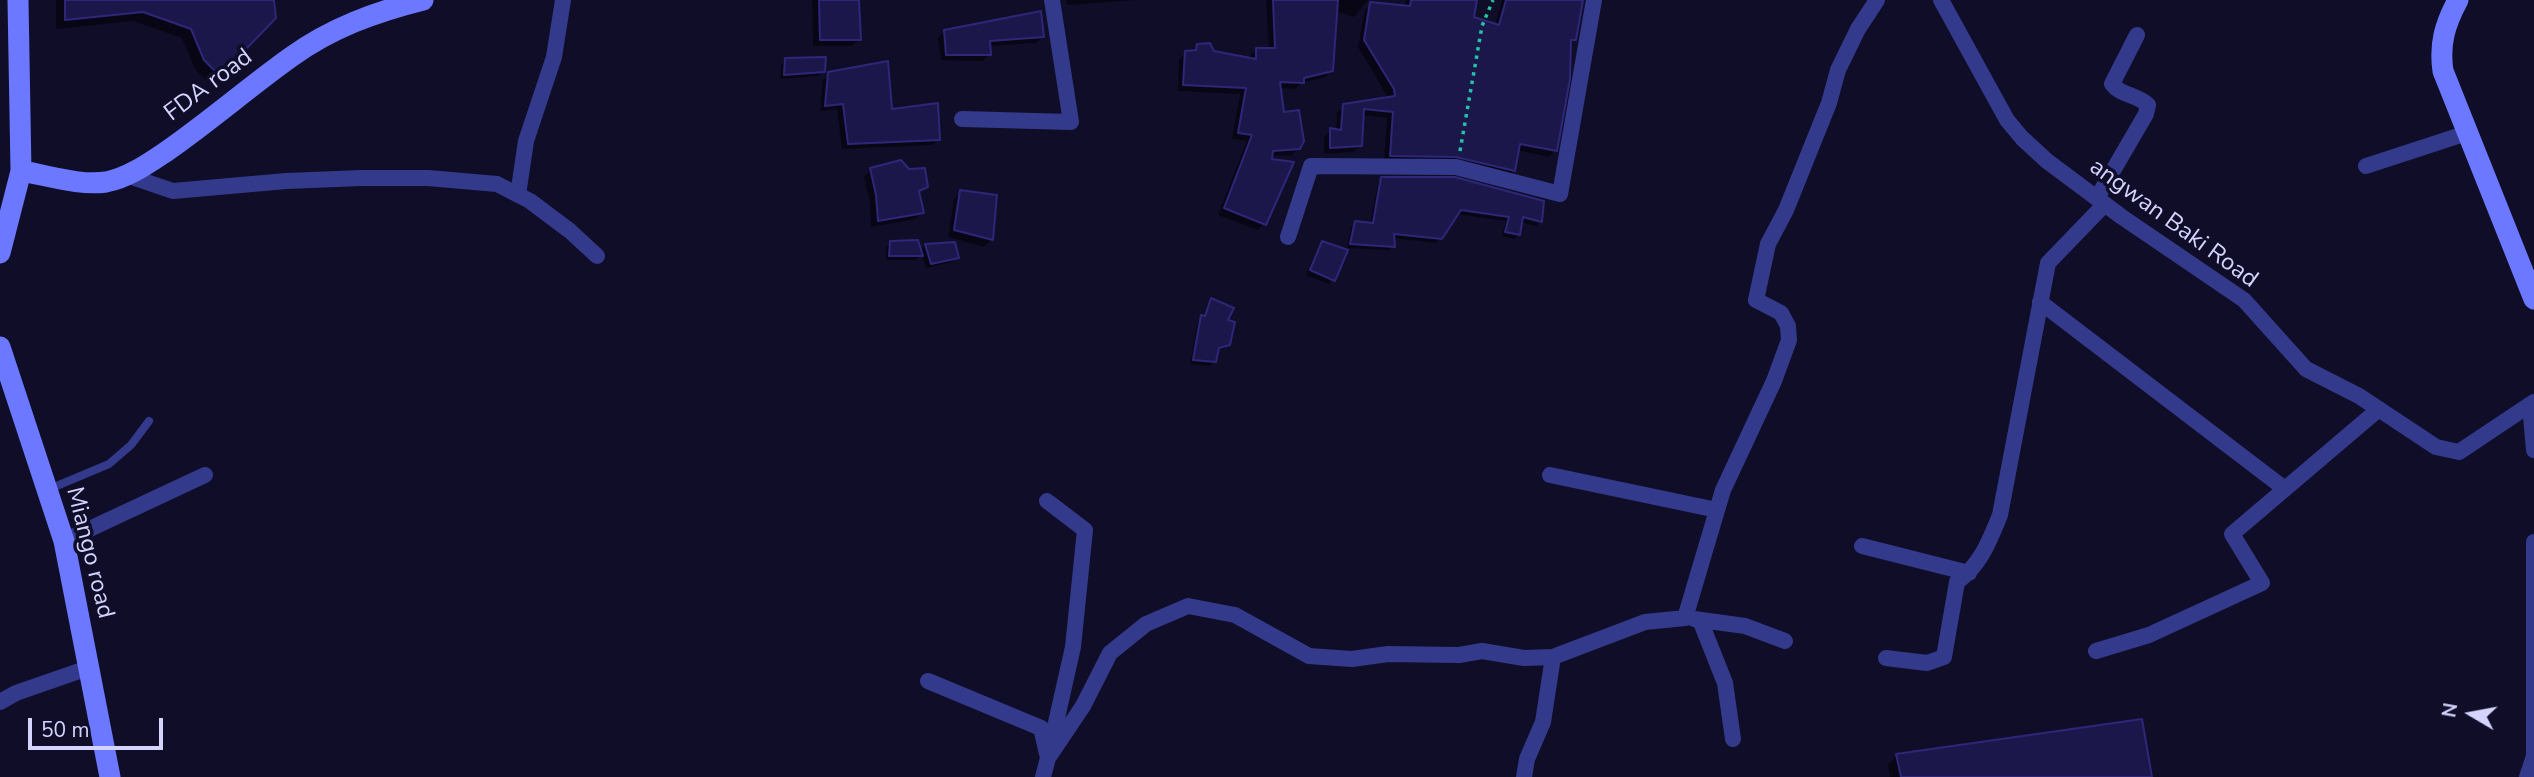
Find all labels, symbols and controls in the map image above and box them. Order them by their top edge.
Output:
street label: FDA road [159,44,259,128]
street label: angwan Baki Road [2083,153,2263,295]
street label: Miango road [59,484,119,622]
north arrow [2436,679,2506,749]
text: N [2436,701,2464,720]
scale bar [32,704,166,748]
text: 50 m [41,716,90,744]

